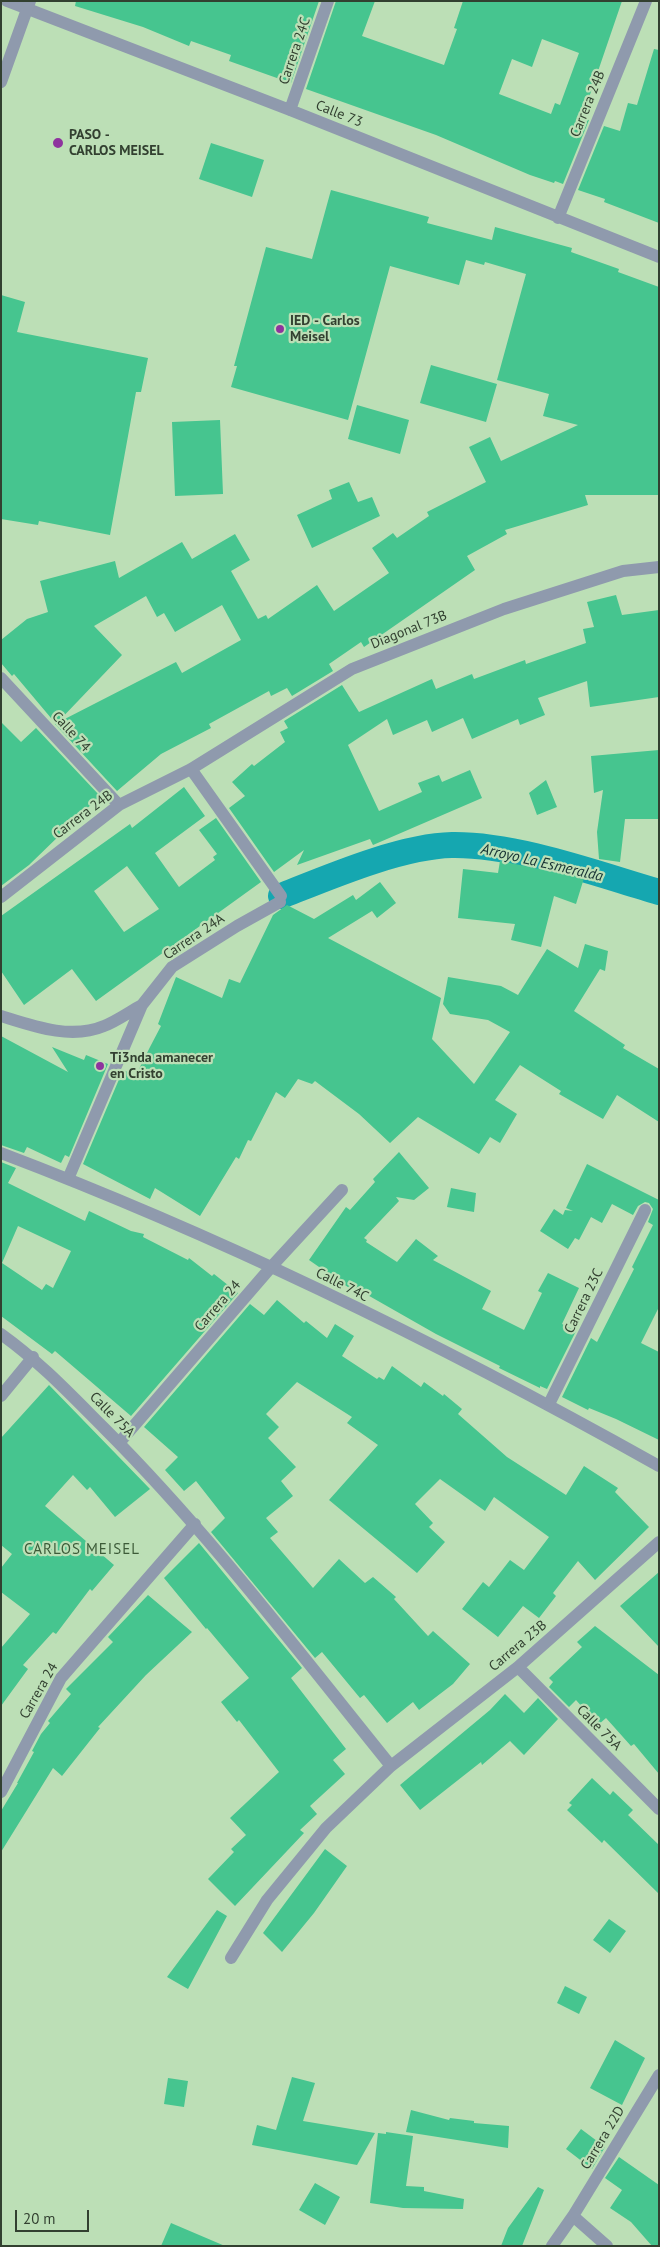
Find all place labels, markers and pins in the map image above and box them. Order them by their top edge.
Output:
place label: PASO - CARLOS MEISEL [69,127,164,160]
marker: PASO - CARLOS MEISEL [51,136,65,150]
place label: IED - Carlos Meisel [290,313,360,346]
marker: IED - Carlos Meisel [274,323,286,335]
place label: Ti3nda amanecer en Cristo [110,1050,213,1082]
marker: Ti3nda amanecer en Cristo [94,1060,106,1072]

